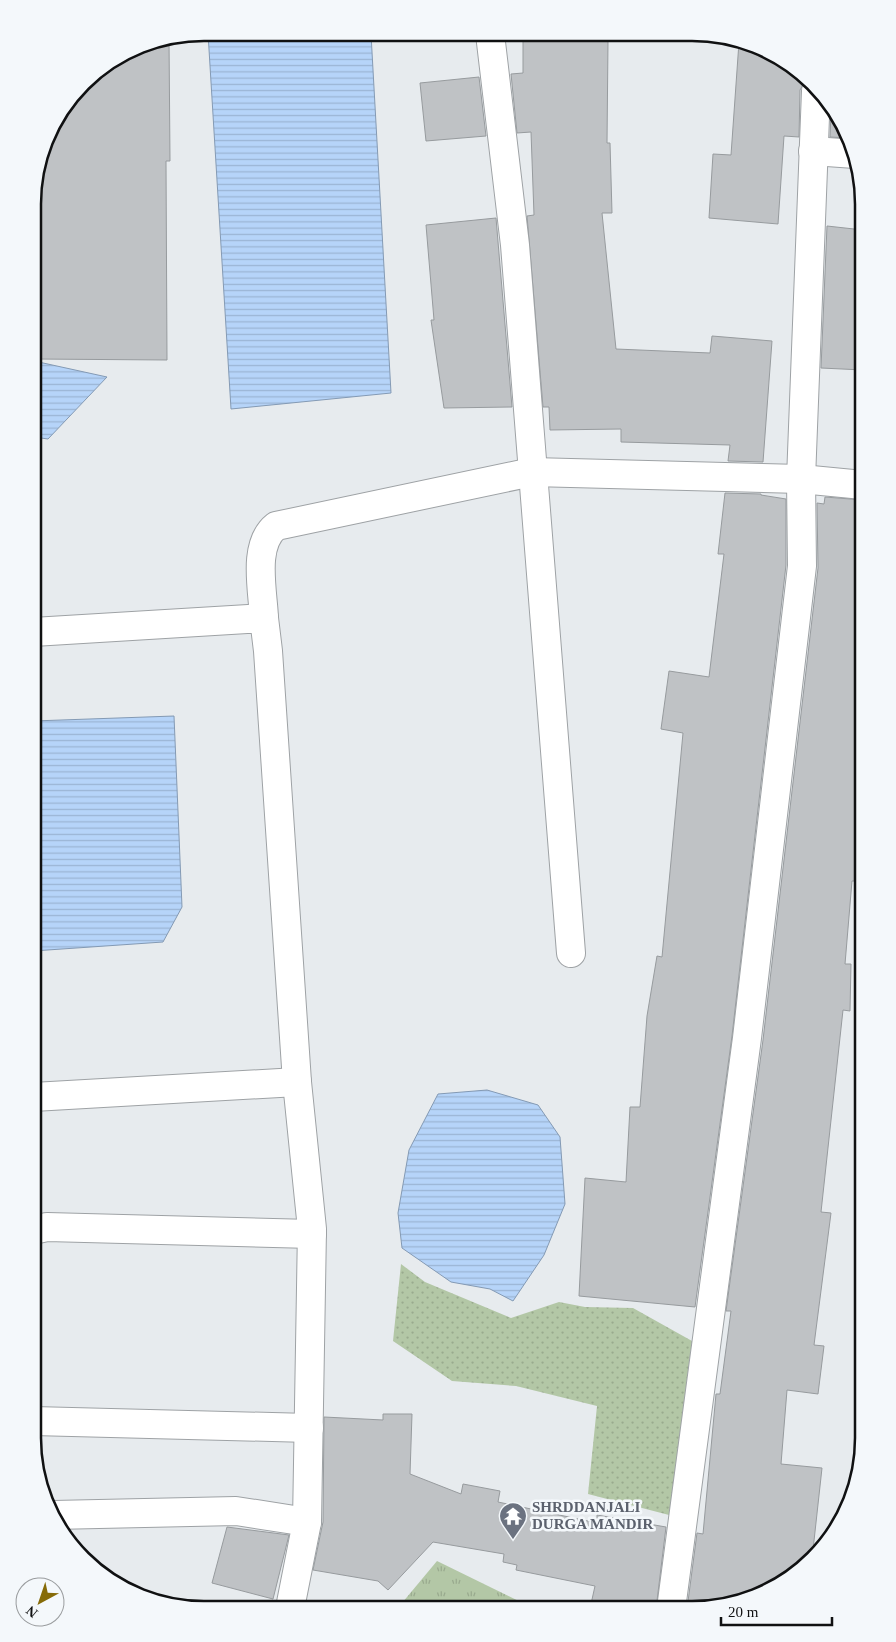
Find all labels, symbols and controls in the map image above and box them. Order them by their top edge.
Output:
place label: SHRDDANJALI DURGA MANDIR [532,1499,653,1532]
temple icon: SHRDDANJALI DURGA MANDIR [498,1501,528,1540]
north arrow [15,1577,65,1627]
scale bar [721,1594,832,1626]
text: N [23,1603,41,1621]
text: 20 m [728,1604,759,1620]

